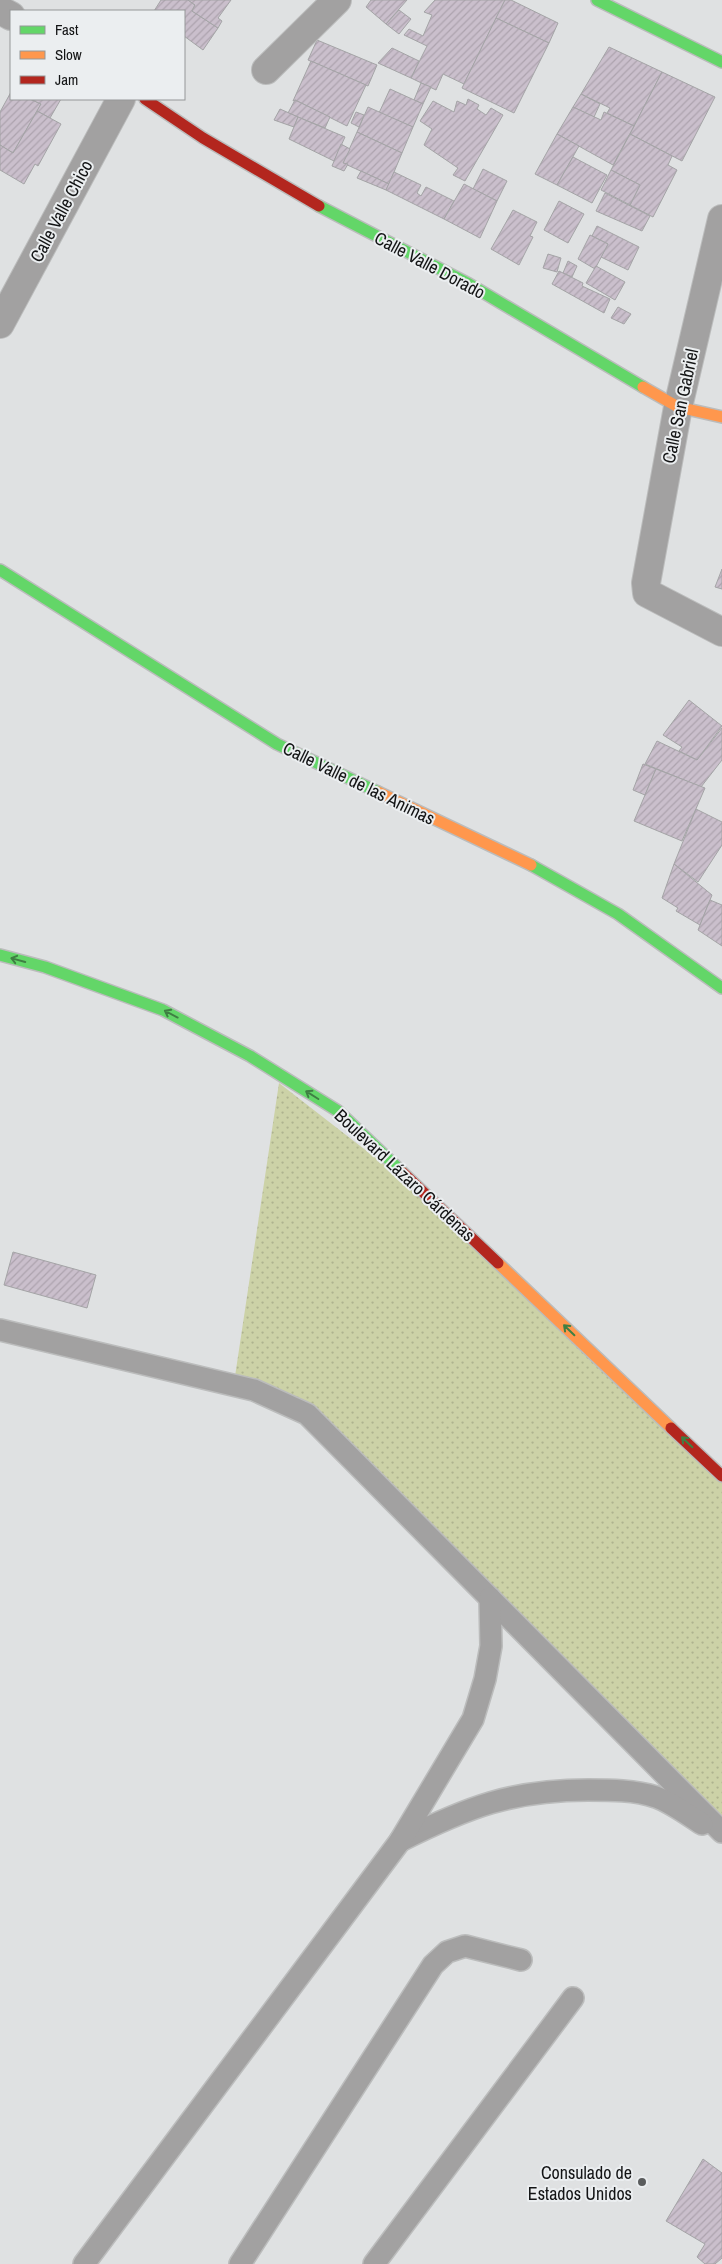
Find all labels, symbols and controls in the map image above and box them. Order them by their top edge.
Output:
legend [10,10,185,100]
text: Fast [55,19,79,40]
text: Slow [55,44,82,65]
text: Jam [55,69,78,90]
street label: Calle Valle Chico [24,156,98,266]
street label: Calle Valle Dorado [370,225,490,305]
street label: Calle San Gabriel [656,346,704,466]
street label: Calle Valle de las Animas [279,735,439,831]
one-way arrow [11,954,27,964]
one-way arrow [164,1009,179,1018]
one-way arrow [306,1089,320,1099]
street label: Boulevard Lázaro Cárdenas [329,1103,481,1247]
one-way arrow [562,1324,575,1336]
one-way arrow [680,1436,693,1448]
place label: Consulado de Estados Unidos [528,2160,632,2206]
marker: Consulado de Estados Unidos [636,2176,648,2188]

